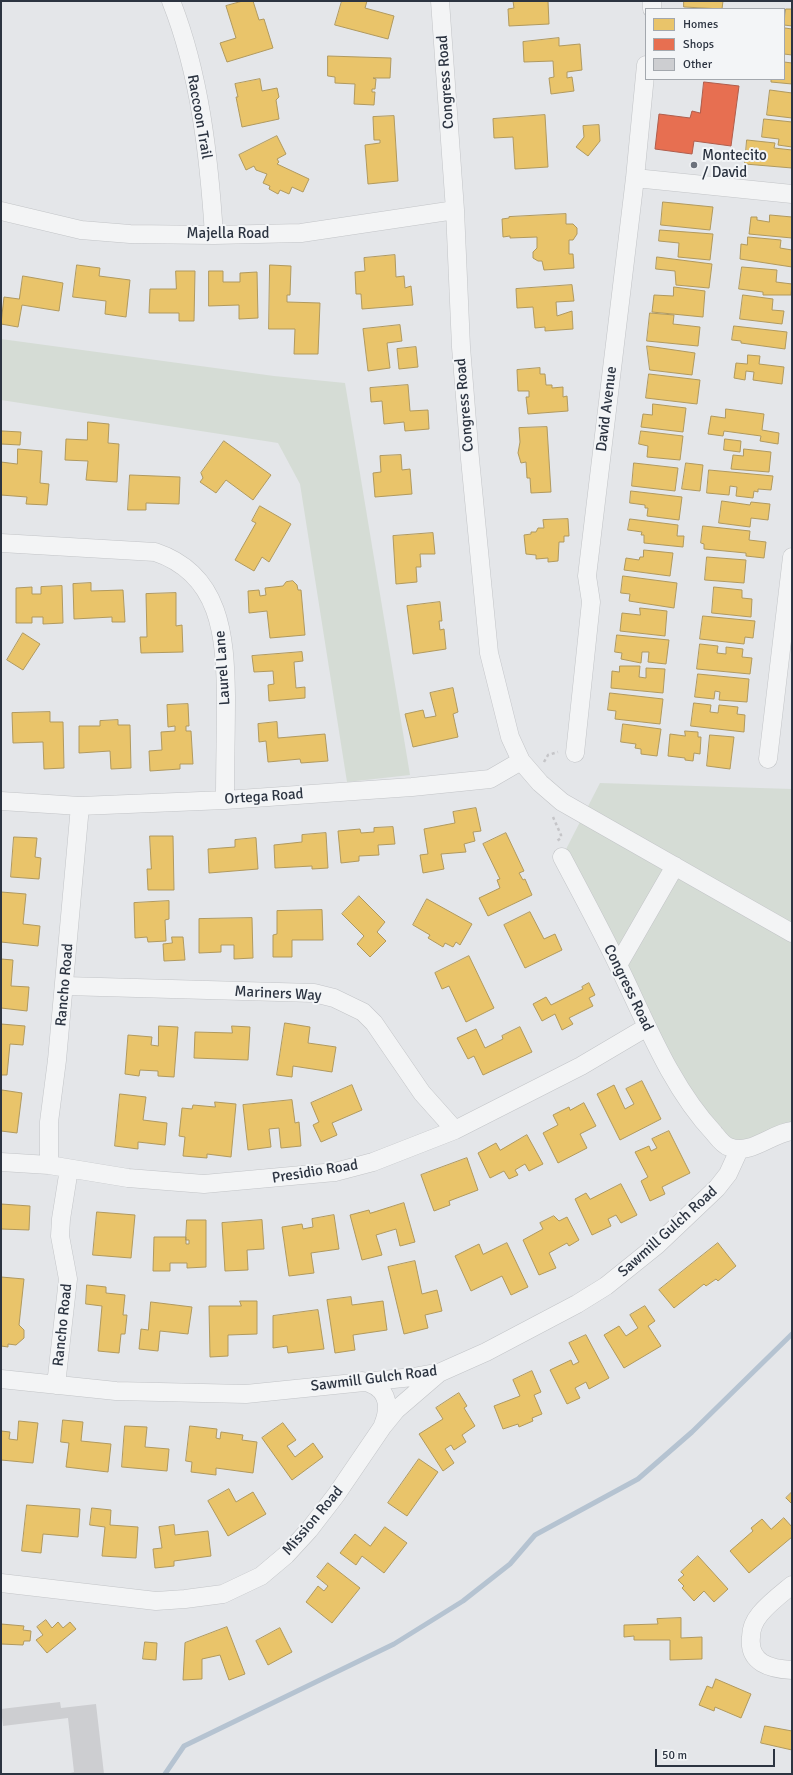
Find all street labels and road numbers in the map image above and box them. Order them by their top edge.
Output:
street label: Congress Road [434,34,458,130]
street label: Raccoon Trail [183,73,215,161]
street label: Majella Road [186,225,270,243]
street label: Congress Road [452,357,478,453]
street label: David Avenue [593,365,621,453]
street label: Laurel Lane [211,630,235,706]
street label: Ortega Road [224,785,304,809]
street label: Congress Road [599,942,657,1034]
street label: Rancho Road [52,943,78,1027]
street label: Mariners Way [234,983,322,1005]
street label: Presidio Road [271,1156,359,1188]
street label: Sawmill Gulch Road [615,1183,721,1281]
street label: Rancho Road [50,1283,76,1367]
street label: Sawmill Gulch Road [310,1362,438,1396]
street label: Mission Road [279,1483,347,1559]

